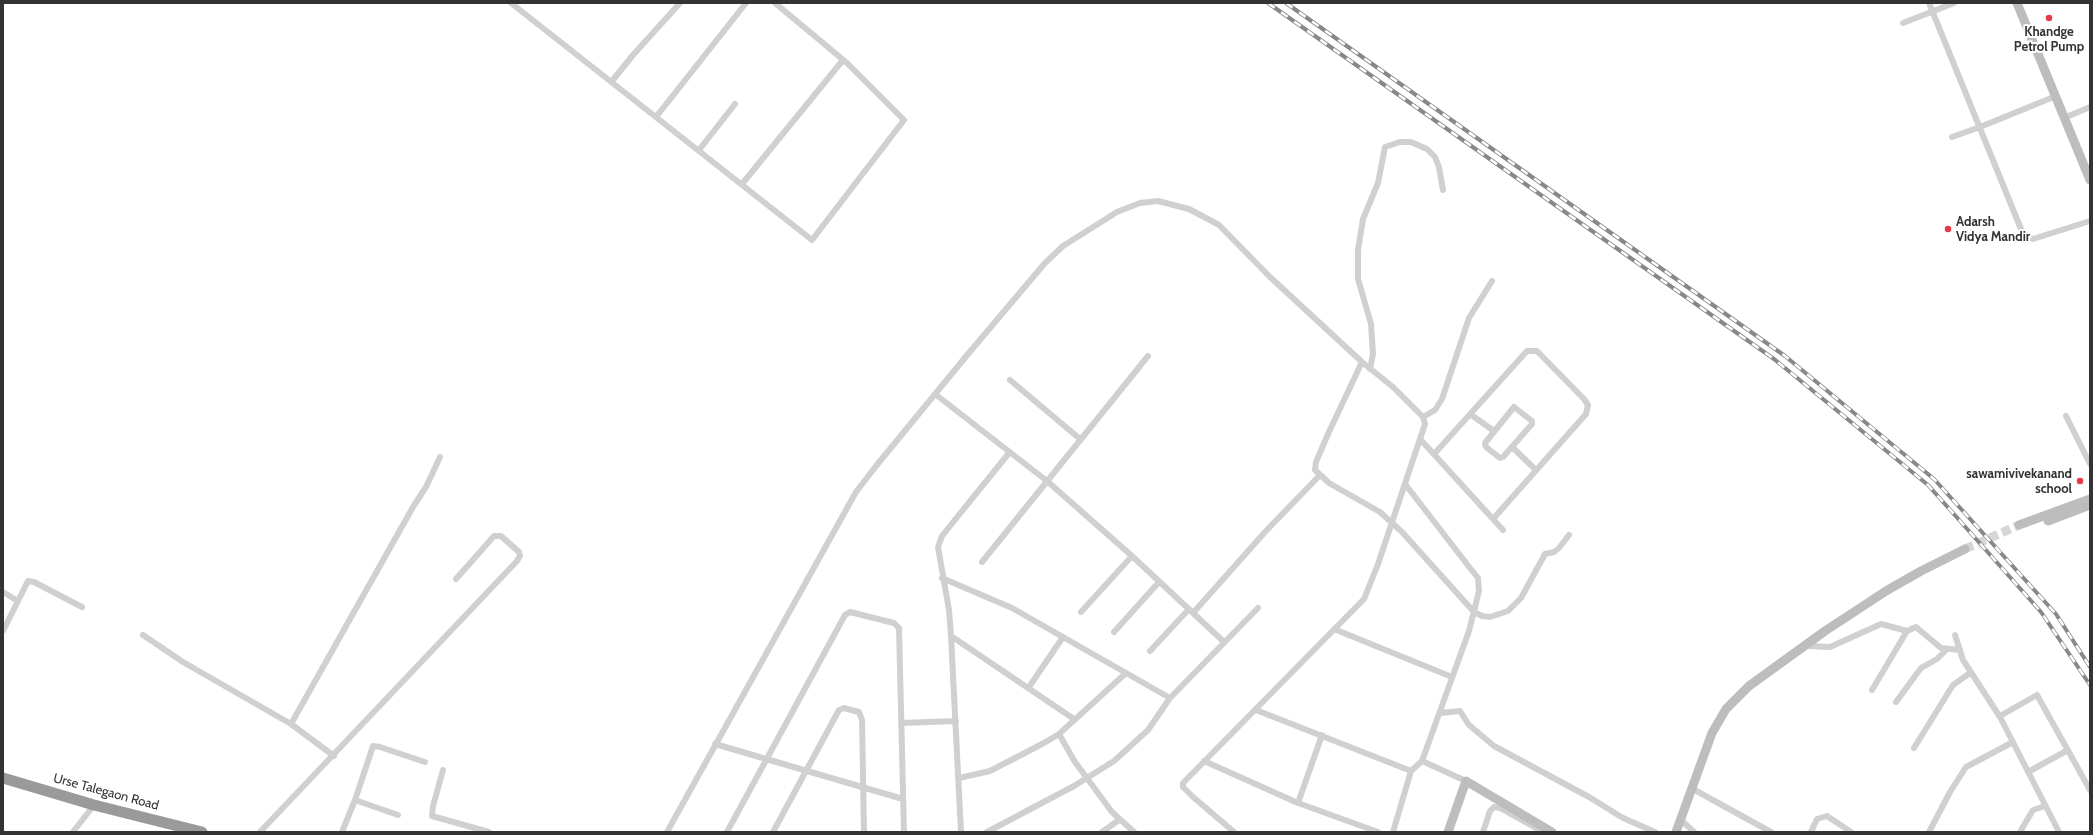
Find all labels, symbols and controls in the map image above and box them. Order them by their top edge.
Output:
marker: Khandge Petrol Pump [2044,13,2054,23]
place label: Khandge Petrol Pump [2014,24,2084,55]
place label: Adarsh Vidya Mandir [1956,214,2030,245]
marker: Adarsh Vidya Mandir [1943,224,1953,234]
place label: sawamivivekanand school [1966,466,2072,497]
marker: sawamivivekanand school [2075,476,2085,486]
street label: Urse Talegaon Road [52,770,160,814]

